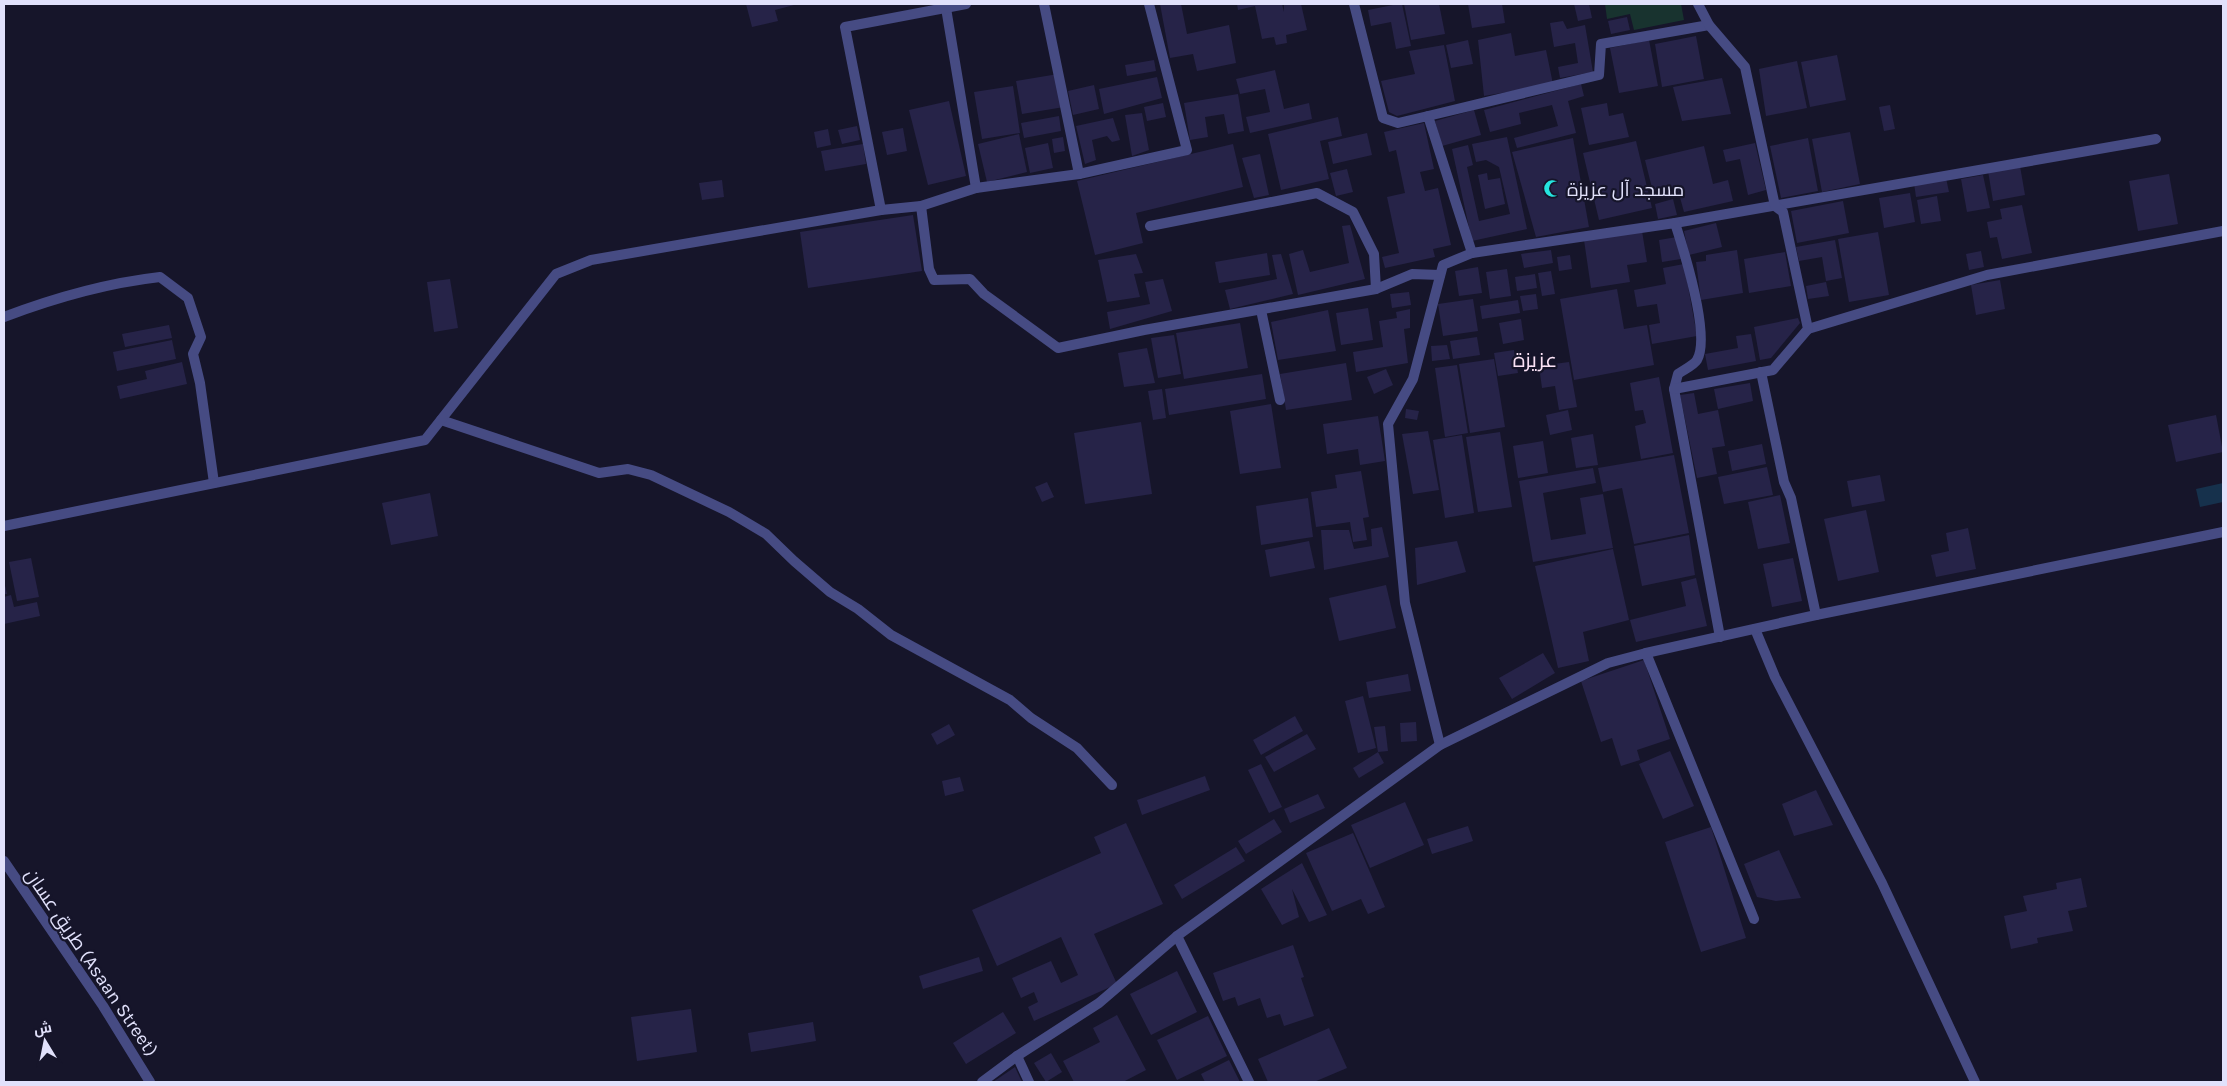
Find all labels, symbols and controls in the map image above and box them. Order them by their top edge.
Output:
mosque icon: مسجد آل عزيزة [1543,179,1563,199]
place label: مسجد آل عزيزة [1567,179,1684,201]
district label: عزيزة [1513,348,1557,372]
street label: طريق عسان (Asaan Street) [19,864,162,1061]
north arrow [20,1016,70,1066]
text: ش [33,1019,53,1039]

